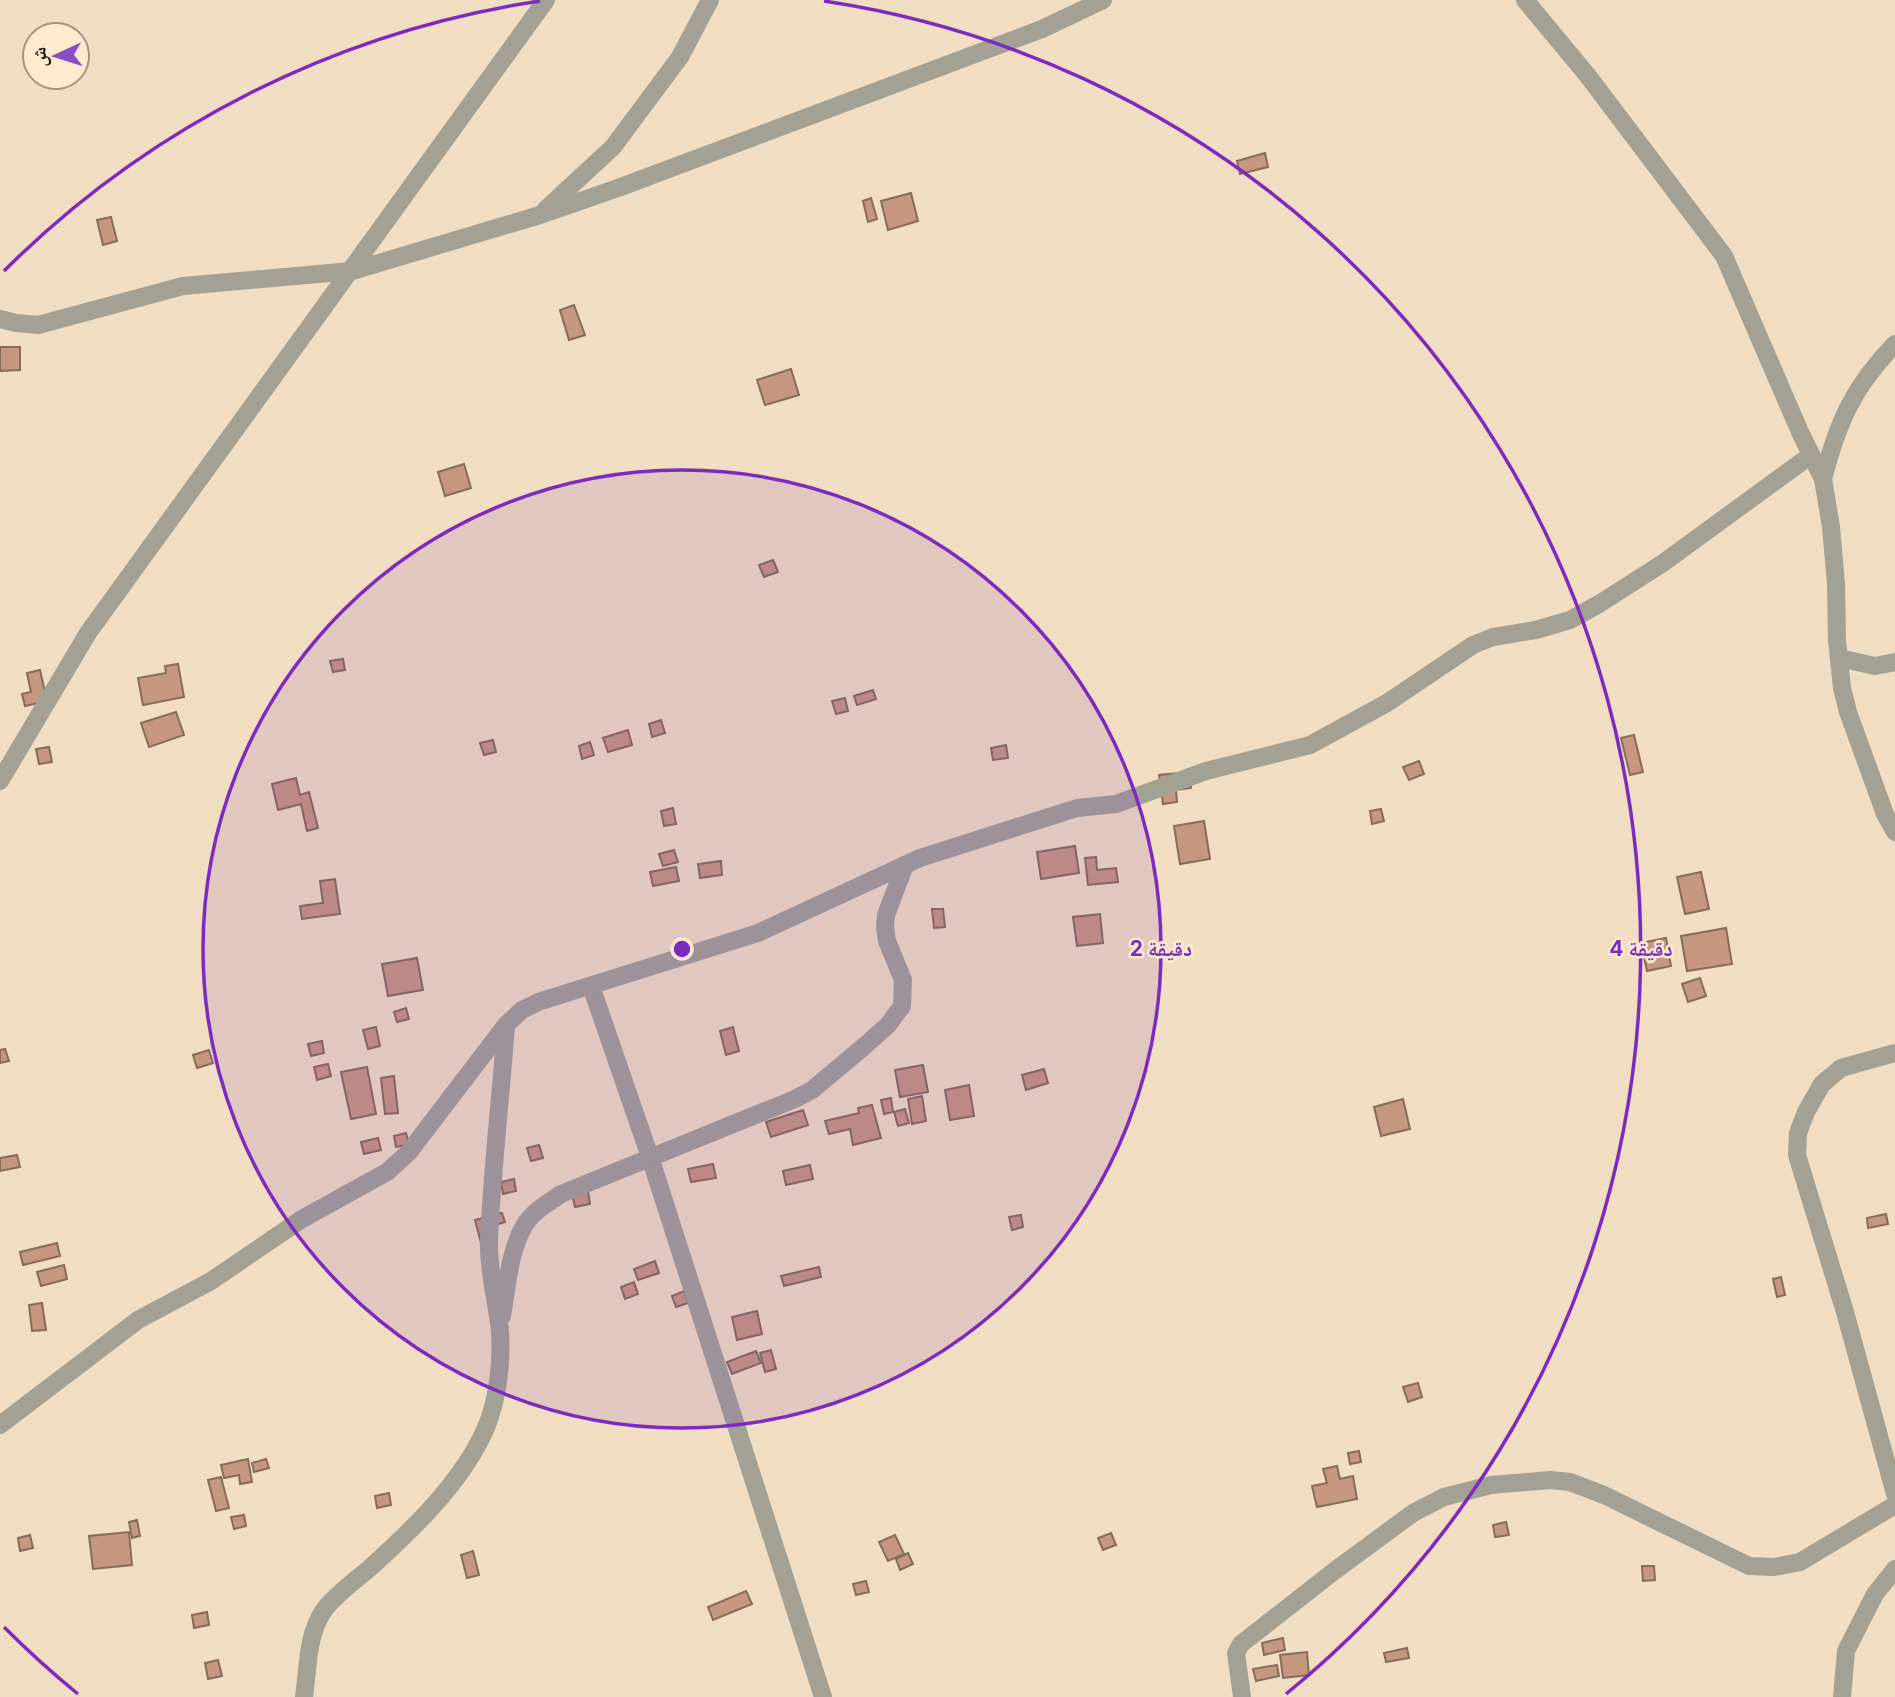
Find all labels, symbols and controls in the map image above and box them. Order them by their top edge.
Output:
north arrow [21,21,91,91]
text: ش [27,46,52,68]
text: 2 دقيقة [1130,936,1192,961]
text: 4 دقيقة [1609,936,1673,961]
centre of rings [670,937,694,961]

